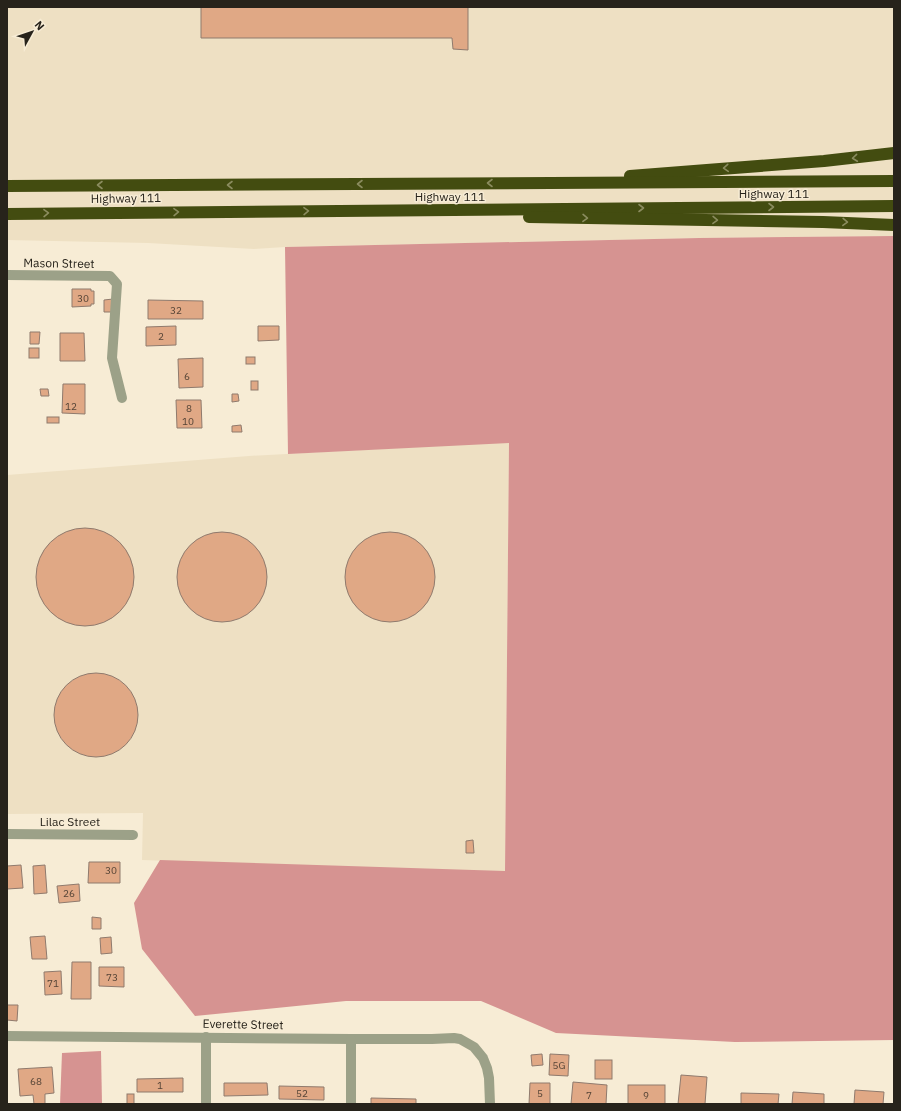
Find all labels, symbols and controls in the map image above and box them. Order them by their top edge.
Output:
north arrow [12,12,52,52]
text: N [32,18,48,33]
one-way arrow [852,153,858,162]
one-way arrow [723,164,729,173]
one-way arrow [487,179,493,188]
one-way arrow [357,180,363,188]
one-way arrow [97,181,103,189]
one-way arrow [227,181,233,189]
street label: Highway 111 [739,186,809,201]
street label: Highway 111 [415,189,485,204]
street label: Highway 111 [91,190,161,206]
one-way arrow [768,203,774,211]
one-way arrow [638,204,644,212]
one-way arrow [303,207,309,215]
one-way arrow [173,208,179,216]
one-way arrow [43,209,49,217]
one-way arrow [582,214,588,222]
one-way arrow [712,216,718,224]
one-way arrow [842,218,848,227]
street label: Mason Street [23,255,95,271]
house number: 30 [77,292,89,305]
house number: 32 [170,304,182,317]
house number: 2 [158,330,164,343]
house number: 6 [184,370,190,383]
house number: 12 [65,400,77,413]
house number: 8 [186,402,192,415]
house number: 10 [182,415,194,428]
street label: Lilac Street [40,814,100,829]
house number: 30 [105,864,117,877]
house number: 26 [63,887,75,900]
house number: 73 [106,971,118,984]
house number: 71 [47,977,59,990]
street label: Everette Street [202,1016,284,1032]
house number: 5G [553,1059,566,1072]
house number: 68 [30,1075,42,1088]
house number: 1 [157,1079,163,1092]
house number: 52 [296,1087,308,1100]
house number: 5 [537,1087,543,1100]
house number: 7 [586,1089,592,1102]
house number: 9 [643,1089,649,1102]

